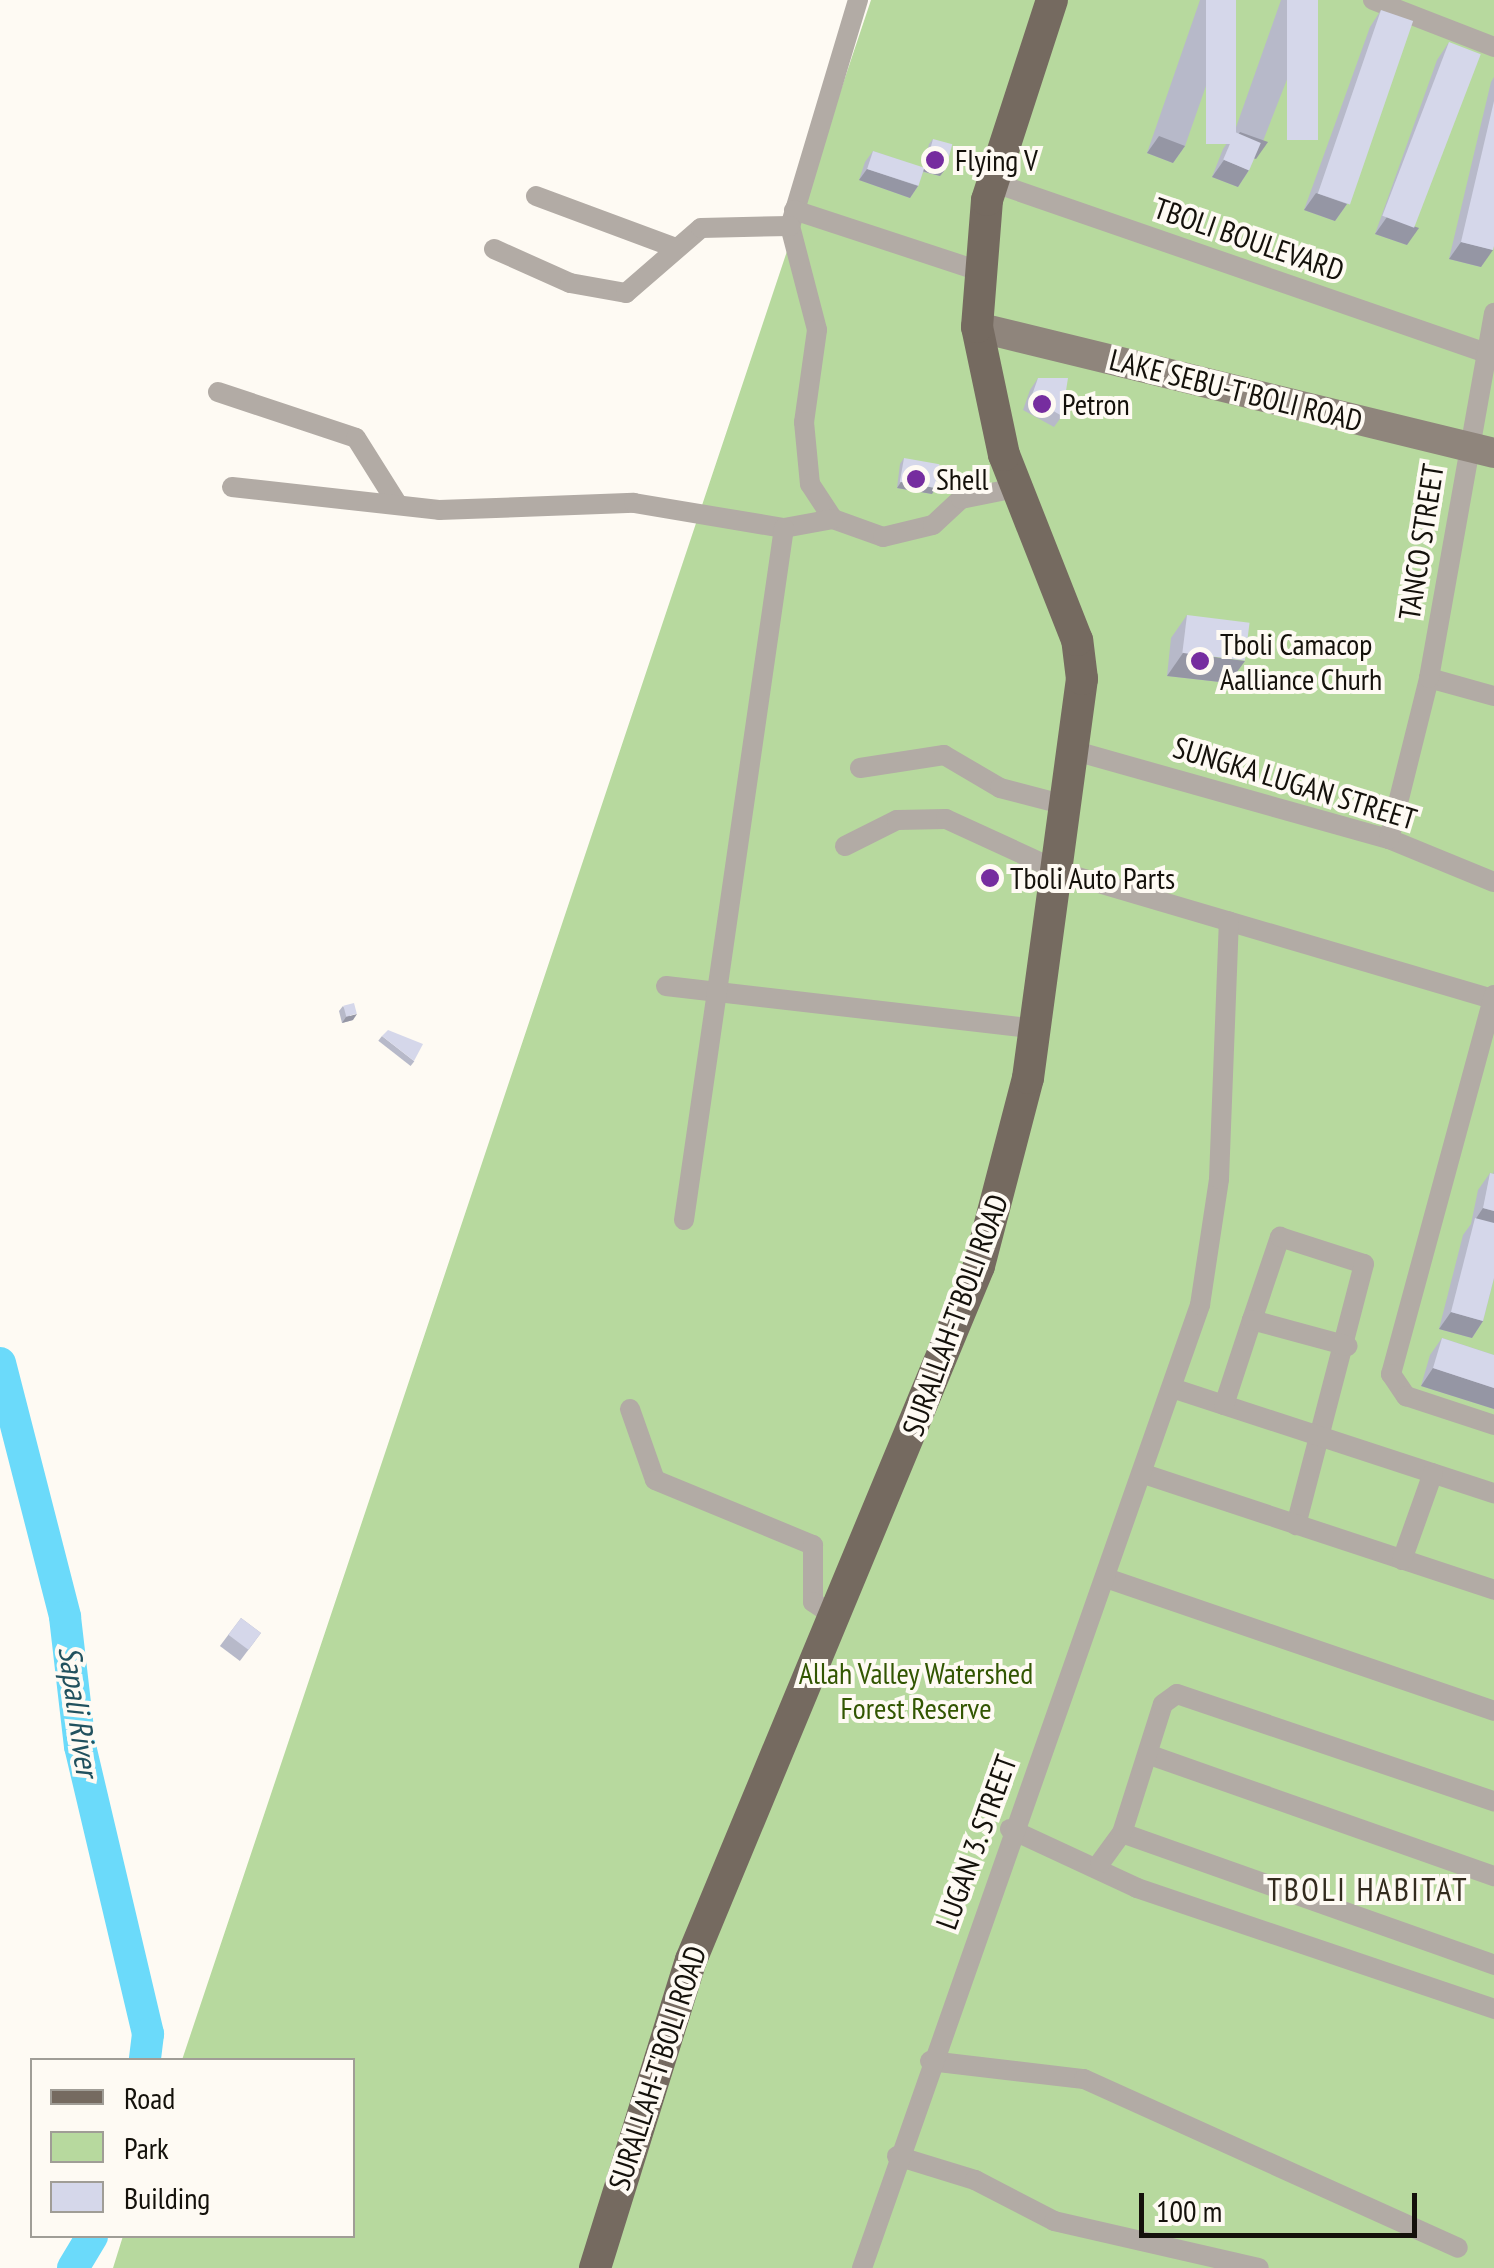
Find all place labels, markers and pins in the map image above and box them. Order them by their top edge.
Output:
place label: Flying V [955,142,1039,178]
marker: Flying V [924,149,946,171]
place label: Petron [1062,386,1130,422]
marker: Petron [1031,393,1053,415]
place label: Shell [936,461,988,497]
marker: Shell [905,468,927,490]
place label: Tboli Camacop Aalliance Churh [1220,626,1382,696]
marker: Tboli Camacop Aalliance Churh [1189,650,1211,672]
place label: Tboli Auto Parts [1010,860,1176,896]
marker: Tboli Auto Parts [979,867,1001,889]

